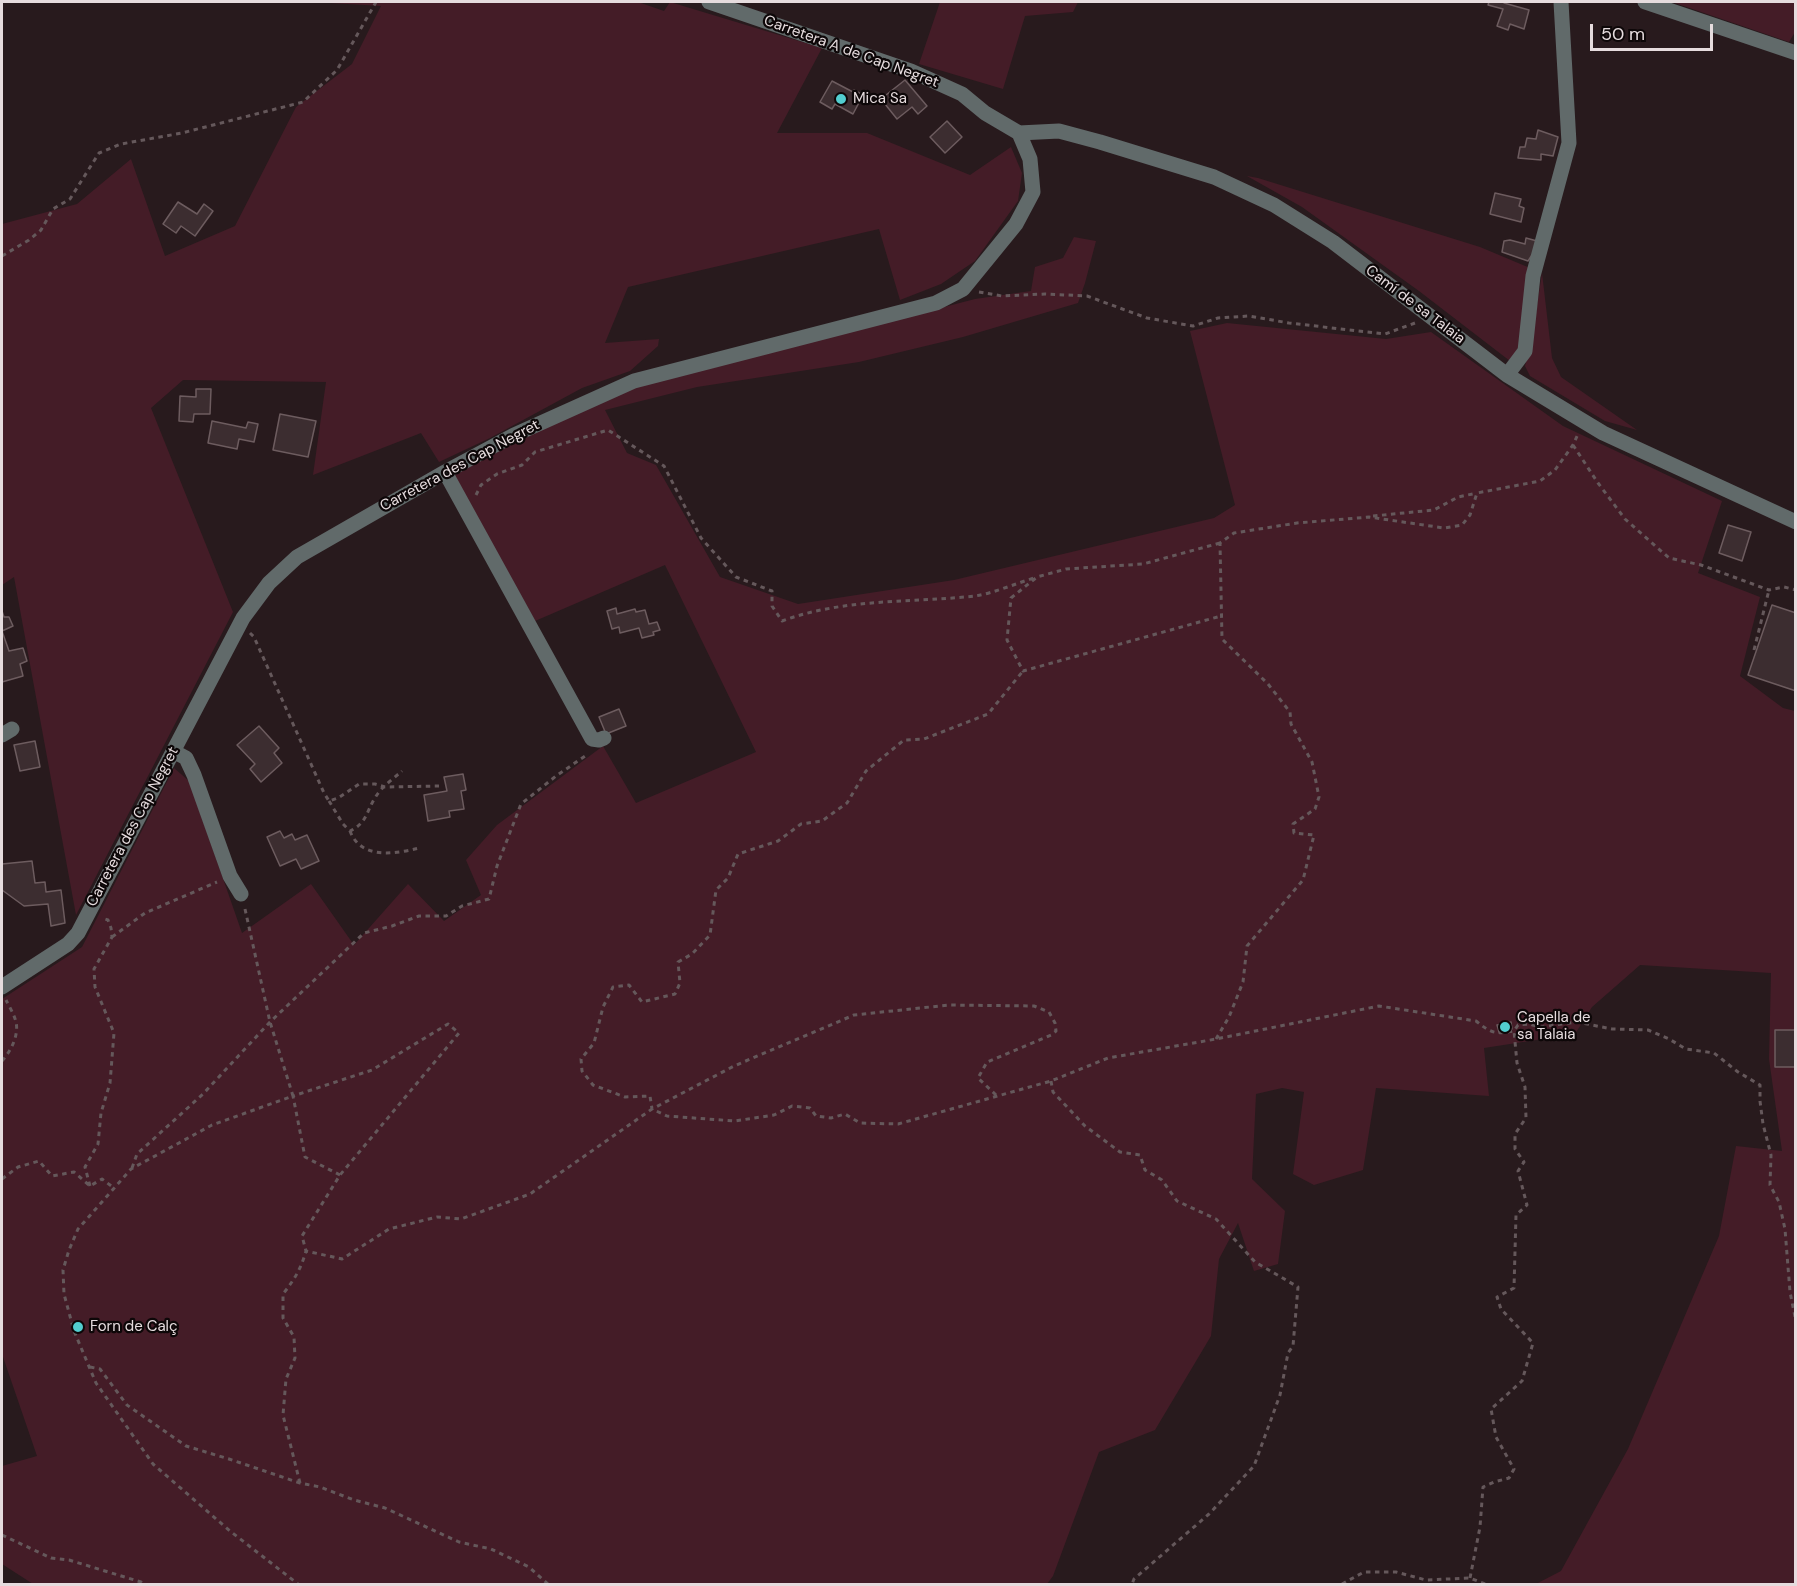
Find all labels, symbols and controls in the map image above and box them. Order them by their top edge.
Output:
street label: Carretera A de Cap Negret [761,12,941,92]
scale bar [1593,12,1716,50]
text: 50 m [1601,22,1645,46]
place label: Mica Sa [853,90,907,108]
marker: Mica Sa [834,92,848,106]
street label: Camí de sa Talaia [1362,262,1468,348]
street label: Carretera des Cap Negret [377,416,543,516]
street label: Carretera des Cap Negret [83,744,183,910]
place label: Capella de sa Talaia [1517,1009,1591,1044]
marker: Capella de sa Talaia [1498,1020,1512,1034]
place label: Forn de Calç [90,1318,178,1336]
marker: Forn de Calç [71,1320,85,1334]

